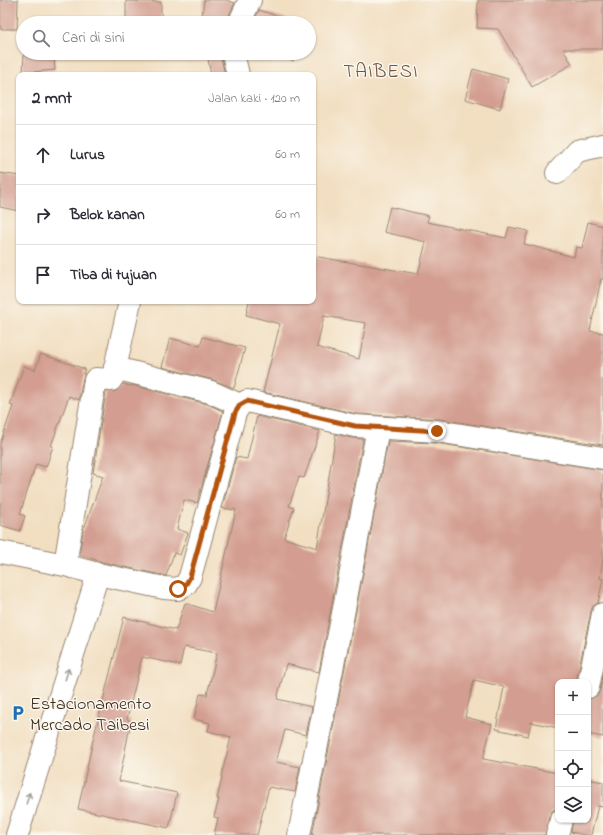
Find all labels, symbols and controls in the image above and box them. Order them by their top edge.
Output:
search box [16,16,316,60]
icon: search [30,27,52,49]
text: Cari di sini [62,27,125,49]
district label: TAIBESI [343,59,419,86]
text: 2 mnt [32,86,72,111]
text: Jalan kaki · 120 m [208,89,300,108]
icon: ahead [32,144,54,166]
text: Lurus [70,144,105,166]
text: 60 m [275,145,300,164]
icon: right [32,204,54,226]
text: Belok kanan [70,204,145,226]
text: 60 m [275,205,300,224]
icon: arrive [32,264,54,286]
text: Tiba di tujuan [70,264,157,286]
route end [428,422,446,440]
route start [169,580,187,598]
one-way arrow [64,667,71,680]
map controls [555,679,591,823]
button: + [555,679,591,715]
place label: Estacionamento Mercado Taibesi [30,692,151,739]
parking icon: Estacionamento Mercado Taibesi [9,704,27,722]
button: − [555,715,591,751]
button: locate [555,751,591,787]
button: layers [555,787,591,823]
one-way arrow [25,792,33,804]

